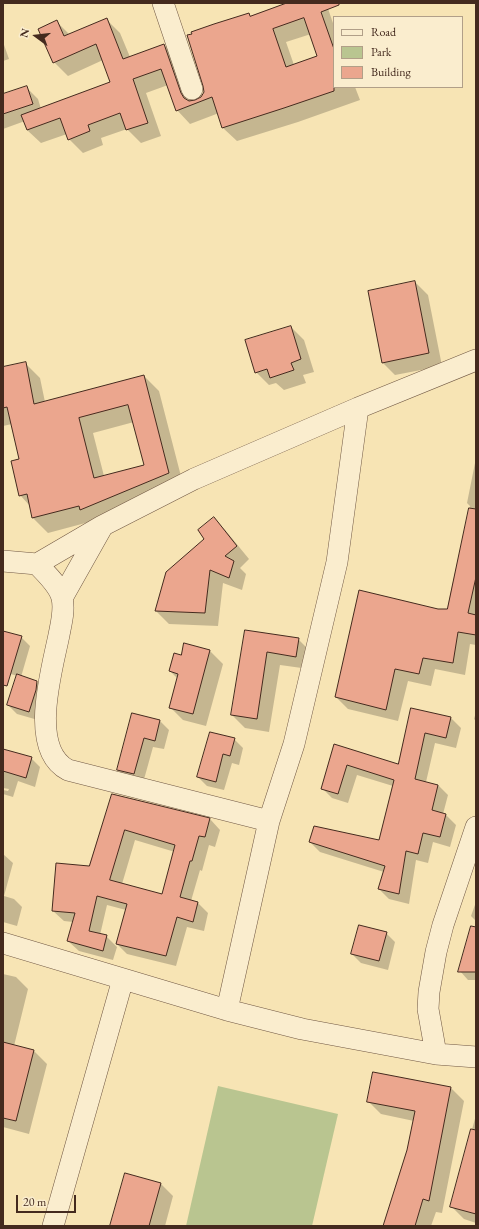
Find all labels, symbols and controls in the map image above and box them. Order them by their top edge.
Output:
north arrow [16,16,56,56]
legend [333,16,463,88]
text: Road [371,24,396,40]
text: N [16,27,32,39]
text: Park [371,44,391,60]
text: Building [371,64,411,80]
scale bar [18,1187,78,1213]
text: 20 m [23,1194,46,1210]

